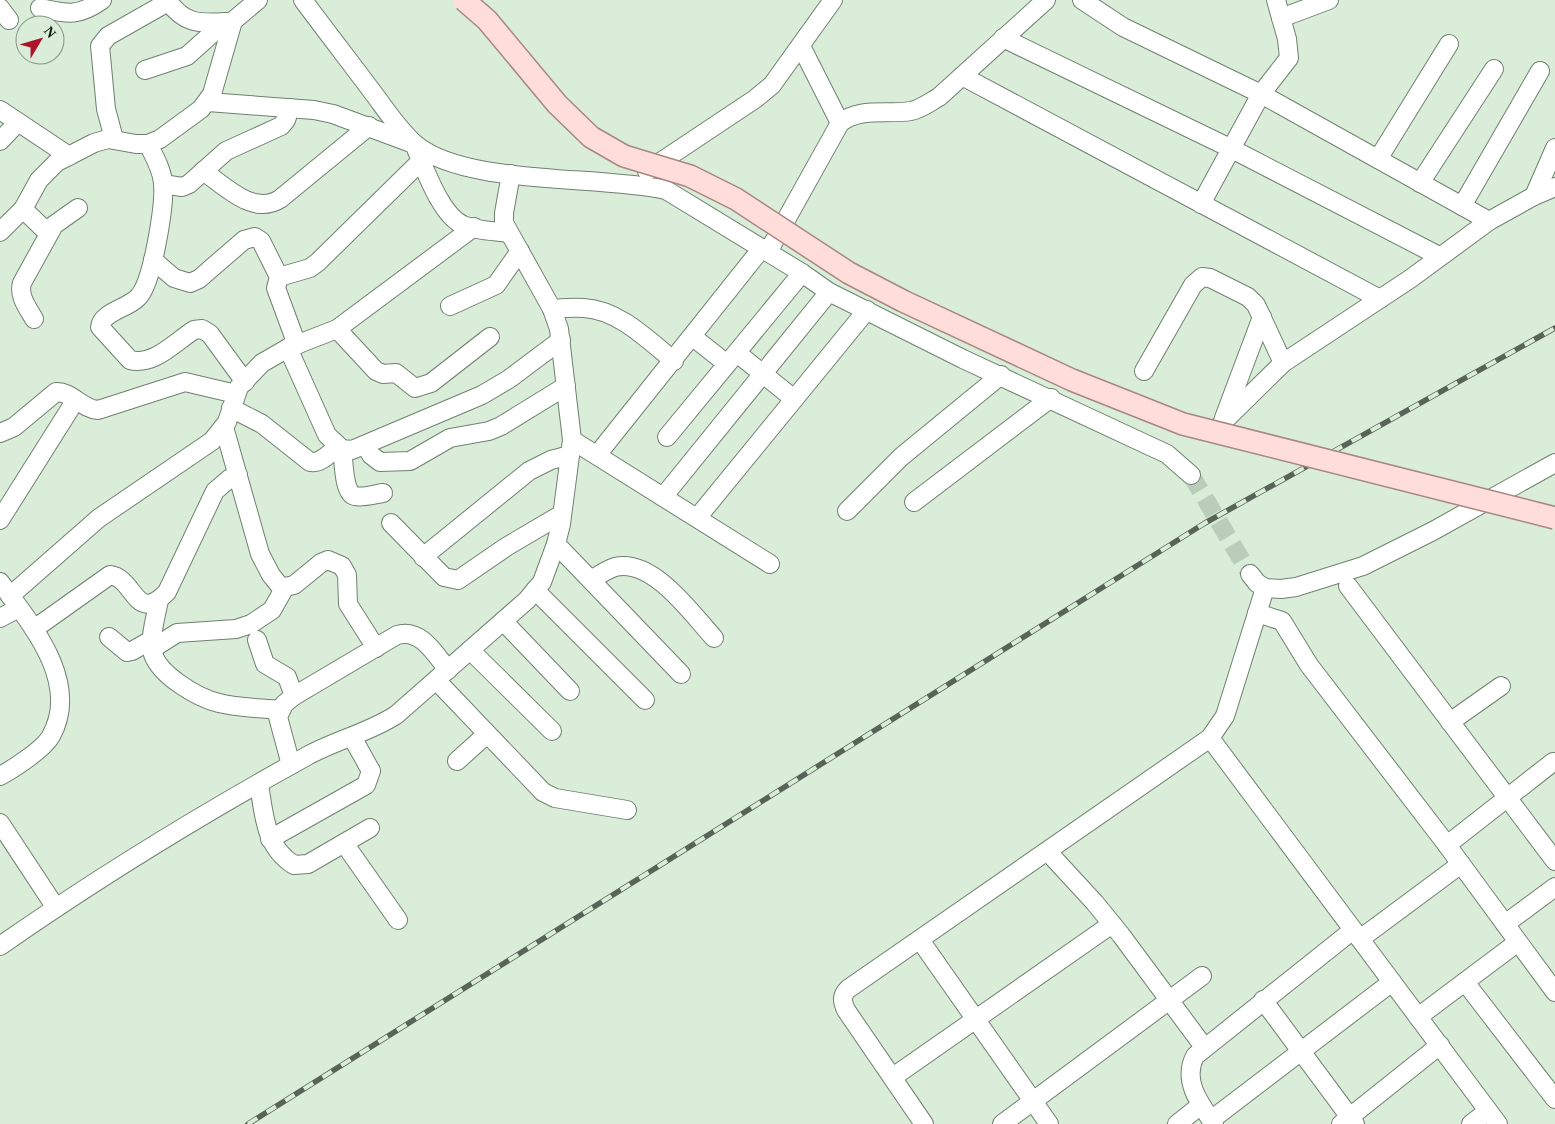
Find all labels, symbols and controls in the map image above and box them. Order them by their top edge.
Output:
north arrow [15,15,65,65]
text: N [41,24,59,41]

